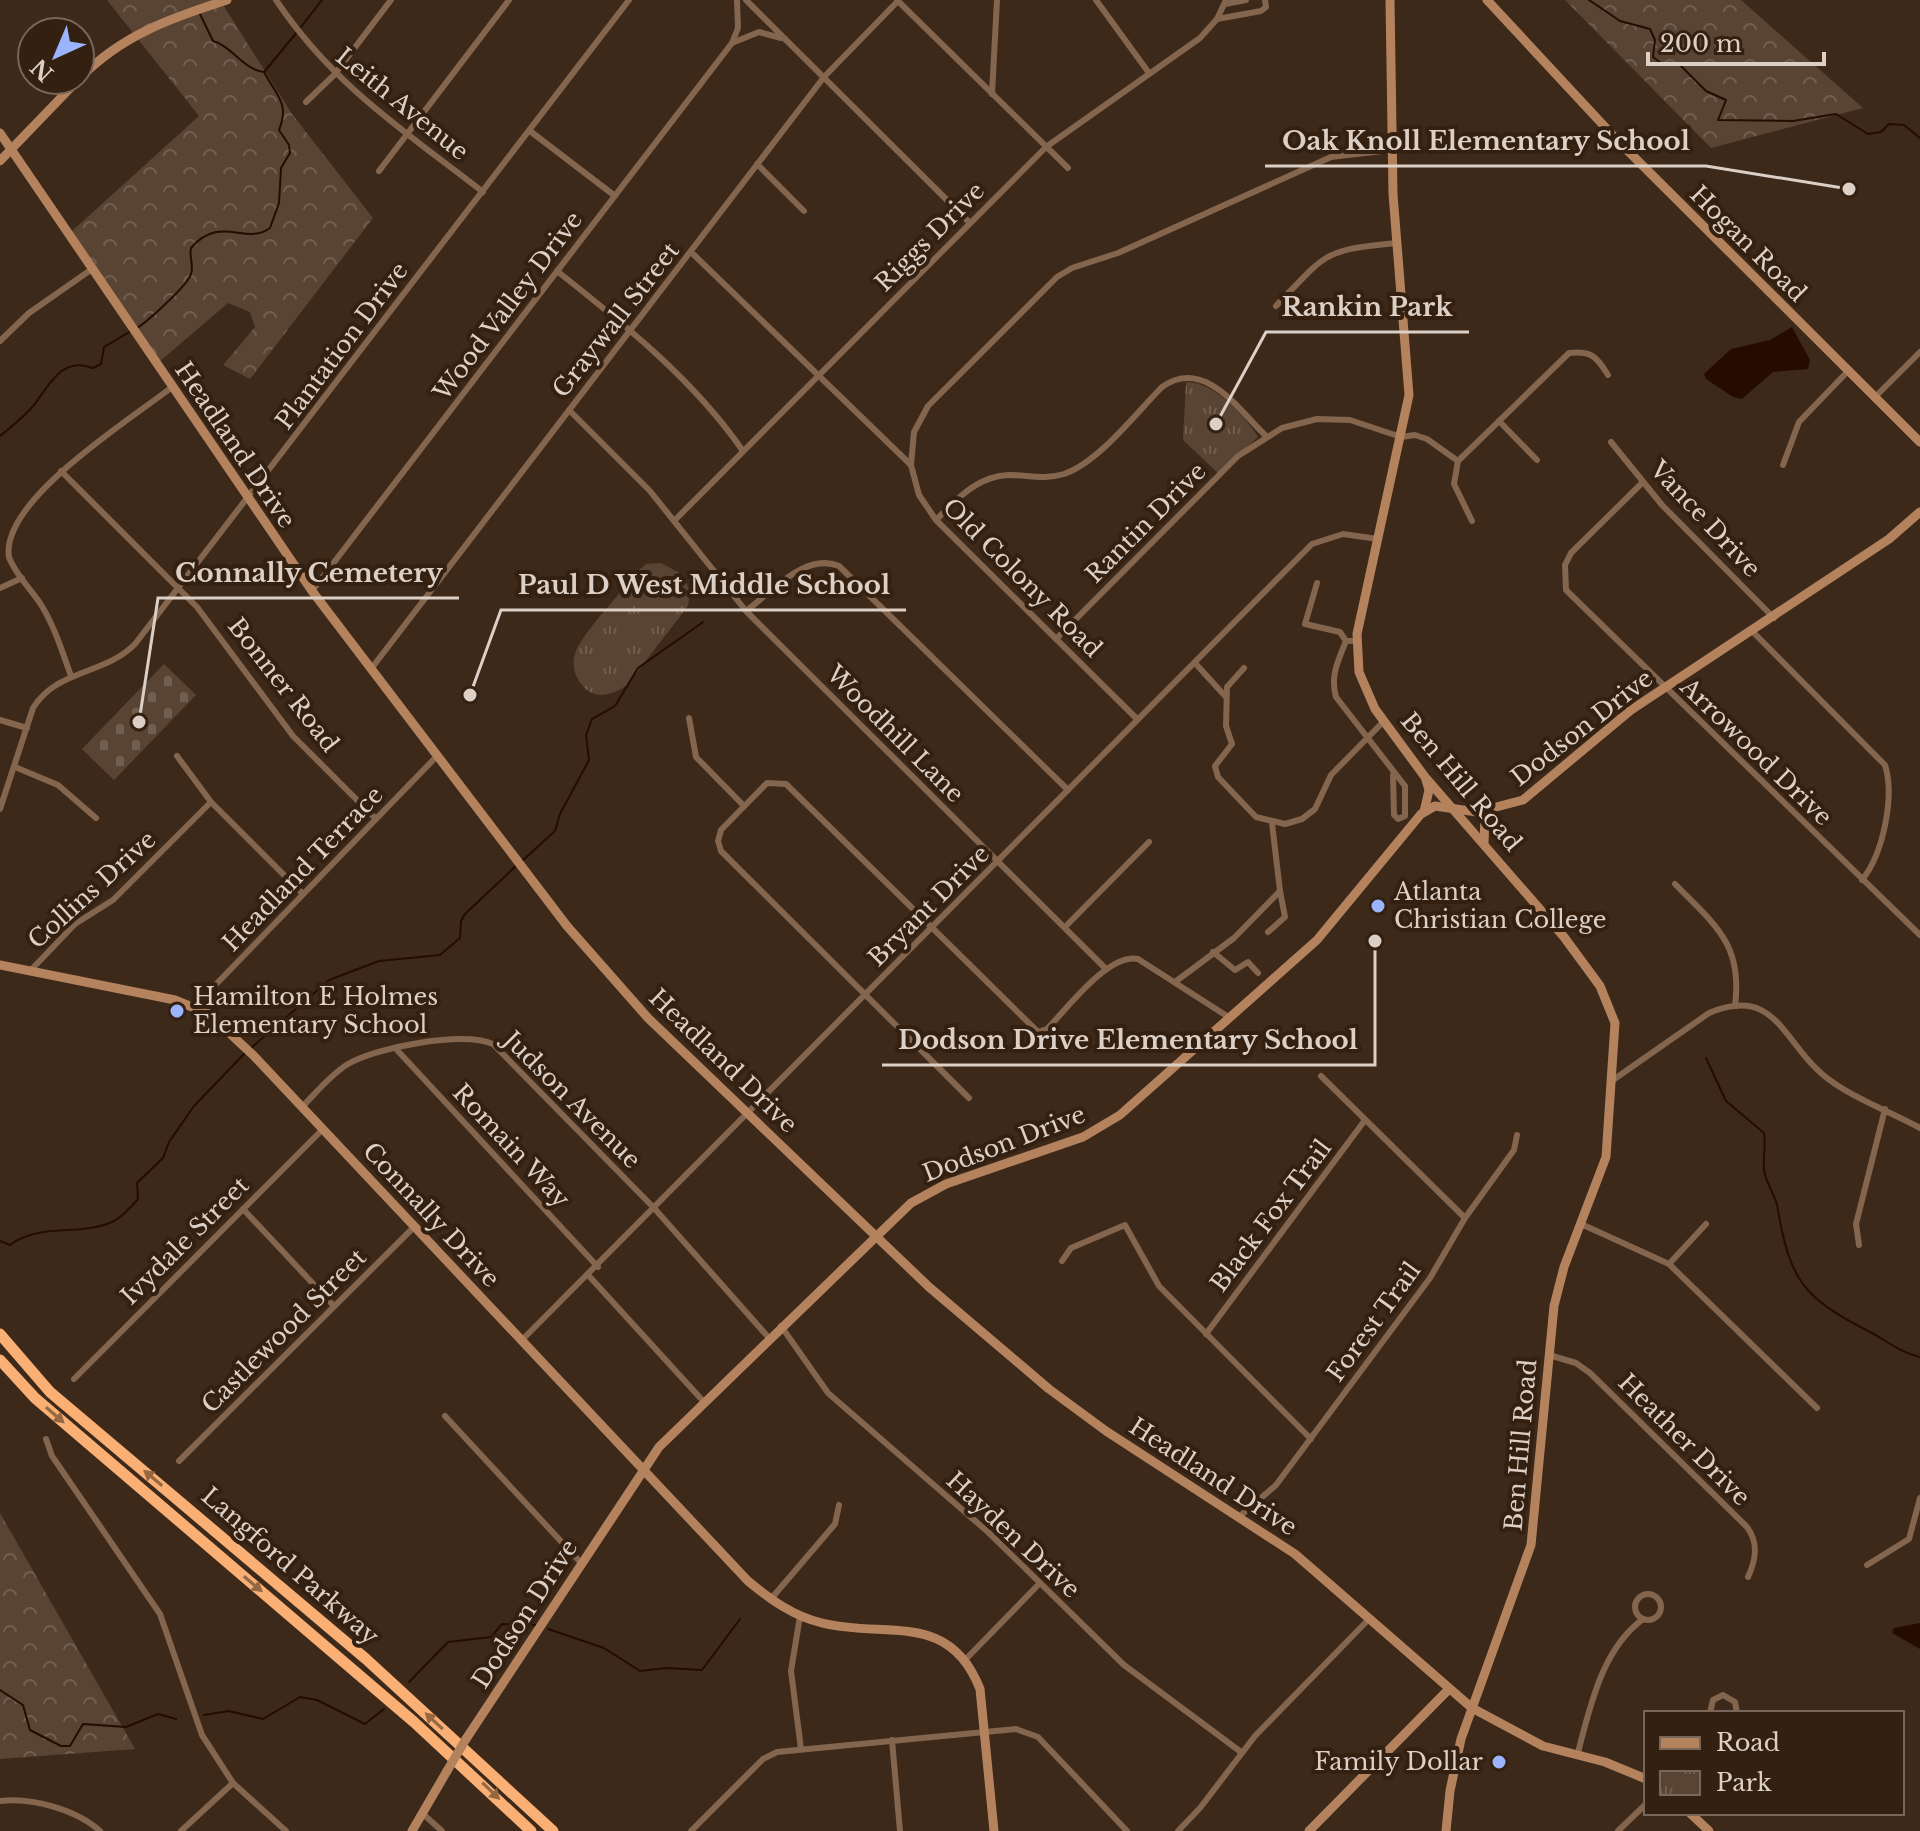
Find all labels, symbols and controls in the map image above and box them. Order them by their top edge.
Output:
north arrow [16,16,96,96]
scale bar [1648,16,1824,66]
text: 200 m [1660,29,1742,58]
street label: Leith Avenue [330,41,475,166]
text: N [25,53,59,87]
callout: Oak Knoll Elementary School [1265,116,1706,166]
text: Oak Knoll Elementary School [1282,125,1690,157]
street label: Riggs Drive [869,176,990,297]
street label: Hogan Road [1684,180,1812,308]
street label: Wood Valley Drive [427,206,588,407]
street label: Graywall Street [546,236,685,403]
street label: Plantation Drive [269,257,414,435]
callout: Rankin Park [1266,282,1469,332]
text: Rankin Park [1281,291,1453,323]
street label: Headland Drive [169,356,302,533]
street label: Vance Drive [1643,454,1767,583]
street label: Rantin Drive [1080,457,1212,589]
street label: Old Colony Road [937,492,1108,663]
callout: Connally Cemetery [158,548,459,598]
text: Connally Cemetery [175,557,443,589]
callout: Paul D West Middle School [501,560,906,610]
text: Paul D West Middle School [518,569,890,601]
street label: Bonner Road [222,612,345,758]
street label: Woodhill Lane [820,658,970,808]
street label: Dodson Drive [1505,663,1658,792]
street label: Arrowood Drive [1674,671,1838,831]
street label: Ben Hill Road [1395,706,1528,857]
street label: Headland Terrace [216,780,389,957]
street label: Collins Drive [22,825,161,954]
street label: Bryant Drive [862,839,995,972]
place label: Atlanta Christian College [1393,877,1607,934]
marker: Atlanta Christian College [1369,897,1387,915]
place label: Hamilton E Holmes Elementary School [193,982,438,1039]
street label: Headland Drive [643,983,803,1139]
marker: Hamilton E Holmes Elementary School [168,1002,186,1020]
callout: Dodson Drive Elementary School [882,1015,1375,1065]
street label: Judson Avenue [496,1023,647,1174]
text: Dodson Drive Elementary School [898,1024,1358,1056]
street label: Romain Way [447,1078,576,1214]
street label: Dodson Drive [918,1099,1089,1188]
street label: Black Fox Trail [1204,1134,1337,1297]
street label: Connally Drive [357,1136,506,1293]
street label: Ivydale Street [115,1171,255,1311]
street label: Castlewood Street [195,1242,372,1419]
street label: Forest Trail [1321,1256,1427,1387]
street label: Ben Hill Road [1499,1358,1542,1532]
street label: Heather Drive [1612,1368,1756,1512]
one-way arrow [44,1406,64,1423]
street label: Headland Drive [1124,1412,1303,1542]
street label: Hayden Drive [941,1465,1086,1604]
one-way arrow [143,1470,163,1487]
street label: Langford Parkway [196,1481,385,1651]
street label: Dodson Drive [466,1534,584,1694]
one-way arrow [243,1575,263,1592]
legend [1644,1711,1904,1815]
one-way arrow [424,1713,443,1731]
text: Road [1716,1728,1780,1757]
place label: Family Dollar [1314,1747,1484,1776]
marker: Family Dollar [1490,1753,1508,1771]
text: Park [1716,1768,1772,1797]
one-way arrow [481,1782,500,1800]

